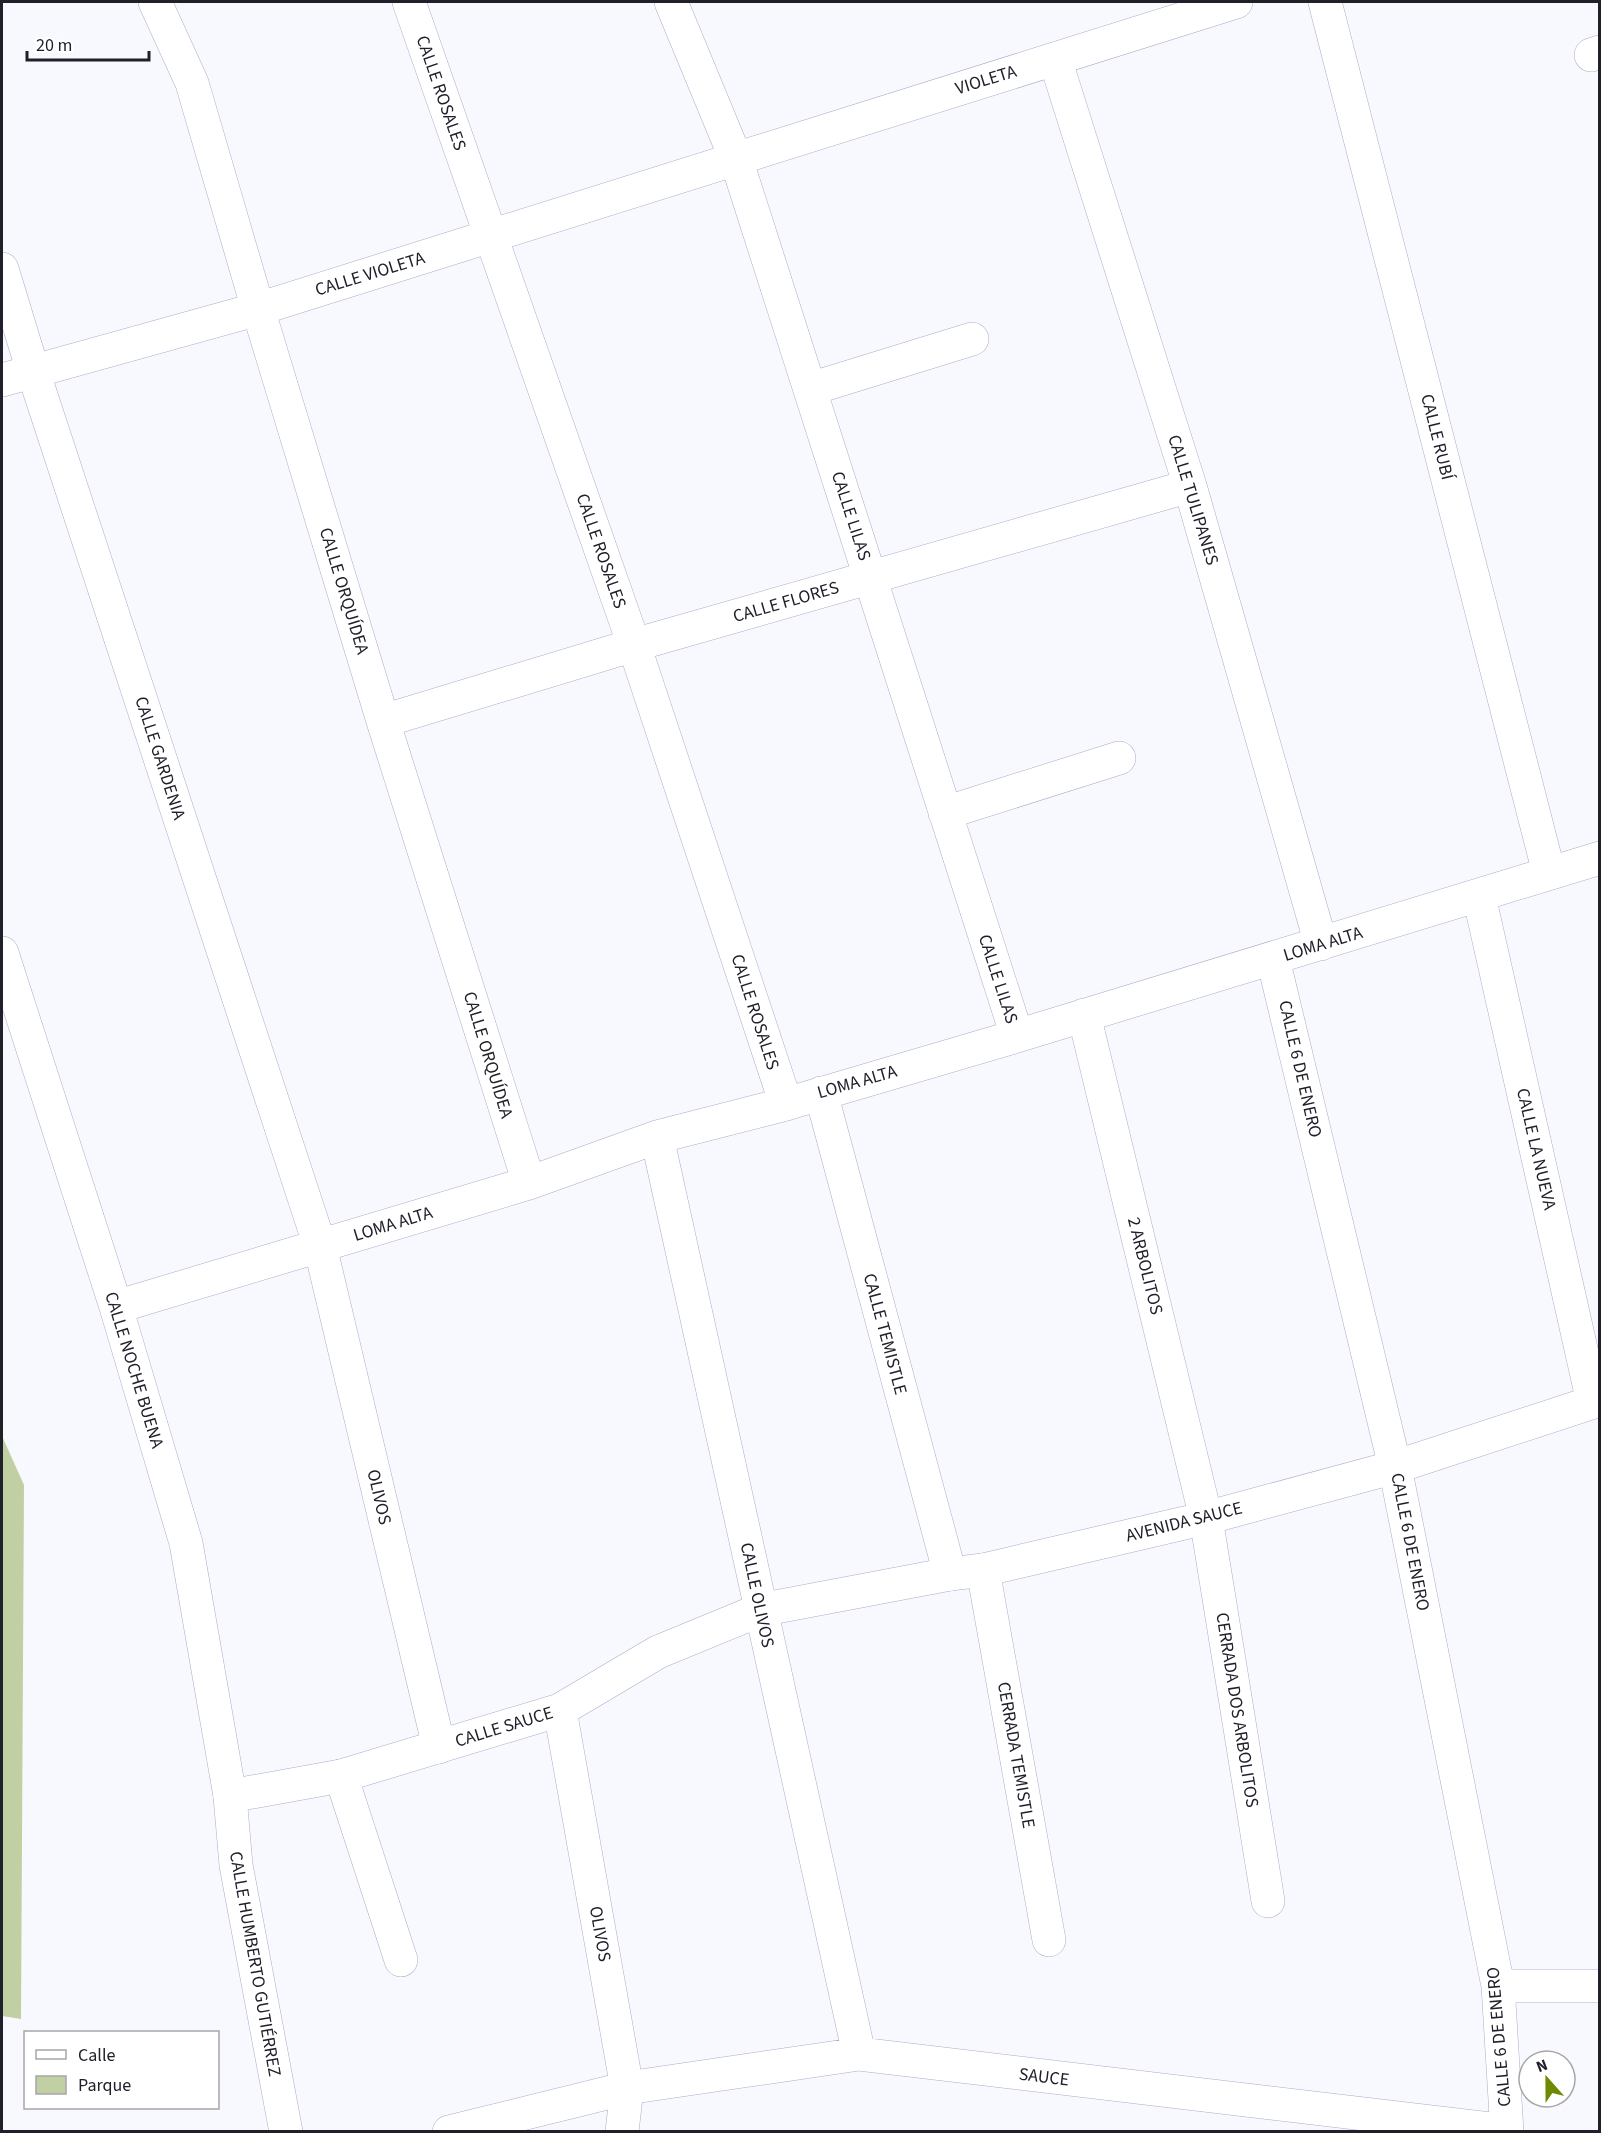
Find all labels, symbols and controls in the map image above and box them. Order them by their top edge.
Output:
scale bar [27,24,148,62]
street label: CALLE ROSALES [410,32,472,154]
text: 20 m [36,33,72,58]
street label: VIOLETA [952,59,1020,101]
street label: CALLE VIOLETA [312,245,428,303]
street label: CALLE RUBÍ [1414,391,1460,484]
street label: CALLE TULIPANES [1161,432,1225,568]
street label: CALLE LILAS [825,468,877,564]
street label: CALLE ROSALES [570,490,632,612]
street label: CALLE ORQUÍDEA [313,524,375,658]
street label: CALLE FLORES [730,575,842,629]
street label: CALLE GARDENIA [128,693,192,823]
street label: LOMA ALTA [1280,920,1366,968]
street label: CALLE LILAS [972,931,1024,1027]
street label: CALLE ROSALES [725,951,785,1073]
street label: CALLE ORQUÍDEA [457,988,519,1122]
street label: CALLE 6 DE ENERO [1272,998,1328,1140]
street label: LOMA ALTA [814,1059,900,1105]
street label: CALLE LA NUEVA [1510,1086,1562,1213]
street label: LOMA ALTA [350,1200,436,1248]
street label: 2 ARBOLITOS [1121,1215,1169,1317]
street label: CALLE TEMISTLE [857,1271,913,1397]
street label: CALLE NOCHE BUENA [98,1289,170,1452]
street label: OLIVOS [361,1467,397,1527]
street label: CALLE 6 DE ENERO [1384,1471,1436,1613]
street label: AVENIDA SAUCE [1123,1495,1245,1549]
street label: CALLE OLIVOS [734,1540,780,1650]
street label: CERRADA DOS ARBOLITOS [1209,1611,1265,1809]
street label: CERRADA TEMISTLE [991,1680,1041,1830]
street label: CALLE SAUCE [452,1700,556,1754]
street label: CALLE HUMBERTO GUTIÉRREZ [223,1849,287,2079]
street label: OLIVOS [583,1904,617,1964]
street label: CALLE 6 DE ENERO [1480,1966,1518,2108]
legend [24,2031,219,2109]
text: Calle [78,2043,116,2068]
north arrow [1517,2049,1577,2109]
text: N [1533,2054,1551,2078]
street label: SAUCE [1017,2062,1071,2092]
text: Parque [78,2073,131,2098]

